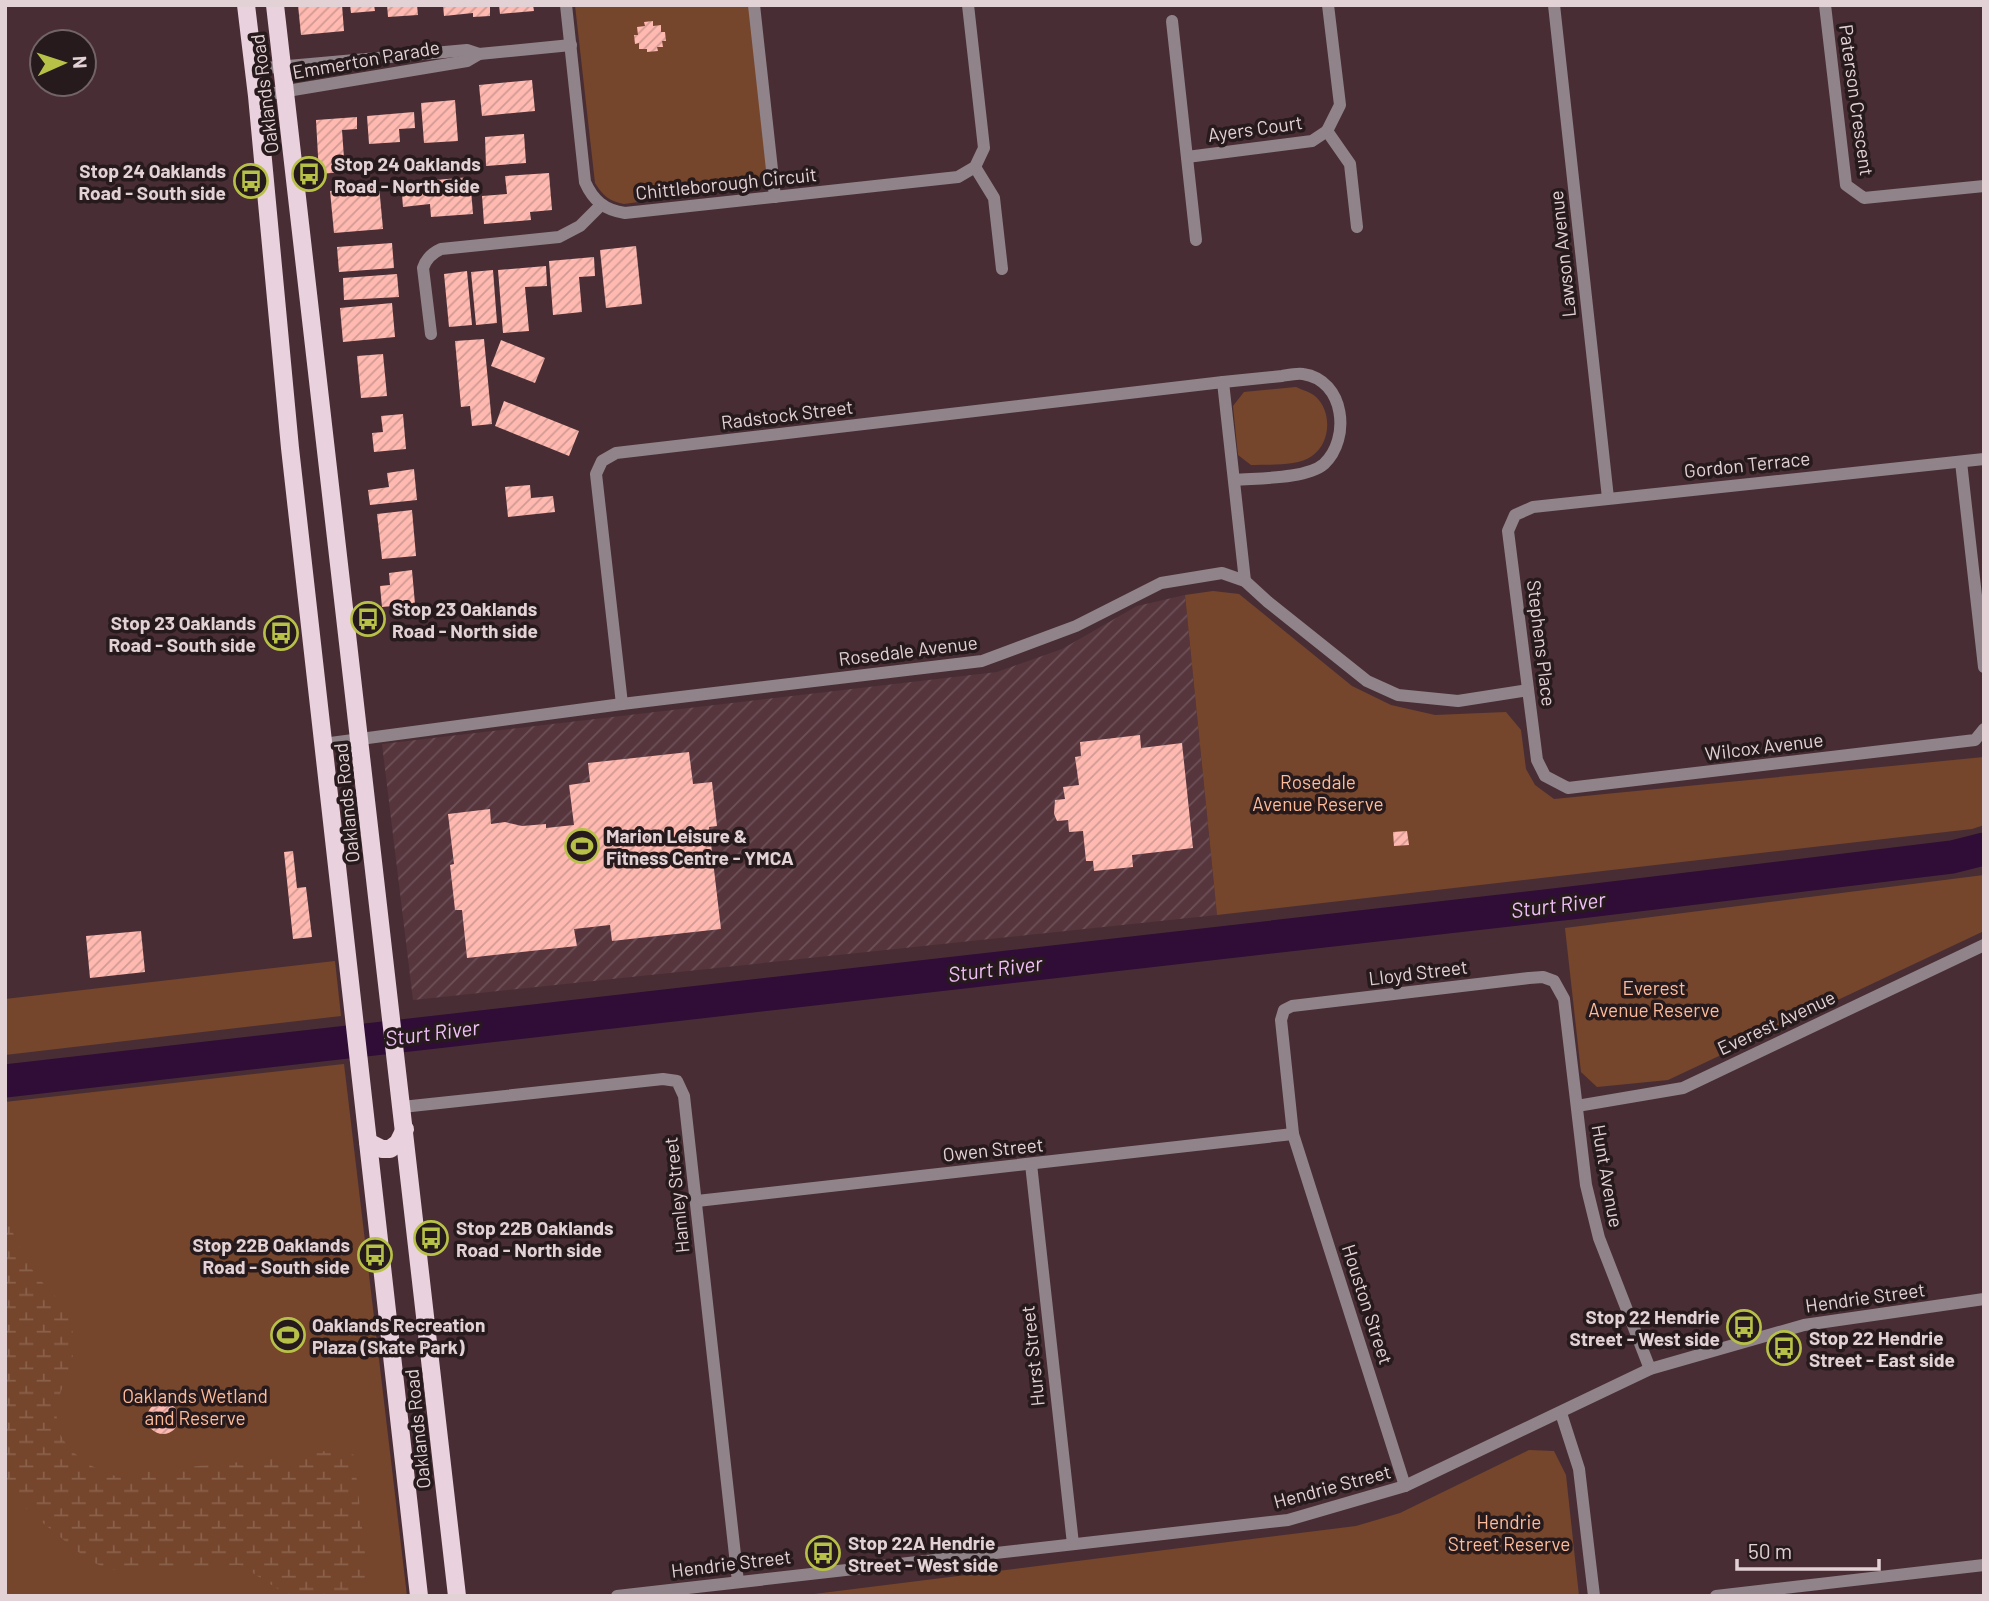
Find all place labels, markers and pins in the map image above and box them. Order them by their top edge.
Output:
place label: Stop 24 Oaklands Road - North side [334,152,481,197]
bus stop icon: Stop 24 Oaklands Road - North side [290,155,328,193]
place label: Stop 24 Oaklands Road - South side [79,159,226,204]
bus stop icon: Stop 24 Oaklands Road - South side [232,162,270,200]
place label: Stop 23 Oaklands Road - North side [392,597,538,642]
bus stop icon: Stop 23 Oaklands Road - North side [349,600,387,638]
place label: Stop 23 Oaklands Road - South side [109,611,256,656]
bus stop icon: Stop 23 Oaklands Road - South side [262,614,300,652]
place label: Marion Leisure & Fitness Centre - YMCA [606,824,794,869]
sports icon: Marion Leisure & Fitness Centre - YMCA [563,827,601,865]
place label: Stop 22B Oaklands Road - North side [456,1216,614,1261]
bus stop icon: Stop 22B Oaklands Road - North side [412,1219,450,1257]
place label: Stop 22B Oaklands Road - South side [192,1233,350,1278]
bus stop icon: Stop 22B Oaklands Road - South side [356,1236,394,1274]
place label: Stop 22 Hendrie Street - West side [1570,1305,1720,1350]
bus stop icon: Stop 22 Hendrie Street - West side [1725,1308,1763,1346]
place label: Oaklands Recreation Plaza (Skate Park) [312,1313,485,1358]
sports icon: Oaklands Recreation Plaza (Skate Park) [269,1316,307,1354]
place label: Stop 22 Hendrie Street - East side [1809,1326,1955,1371]
bus stop icon: Stop 22 Hendrie Street - East side [1765,1329,1803,1367]
place label: Stop 22A Hendrie Street - West side [848,1531,998,1576]
bus stop icon: Stop 22A Hendrie Street - West side [804,1534,842,1572]

